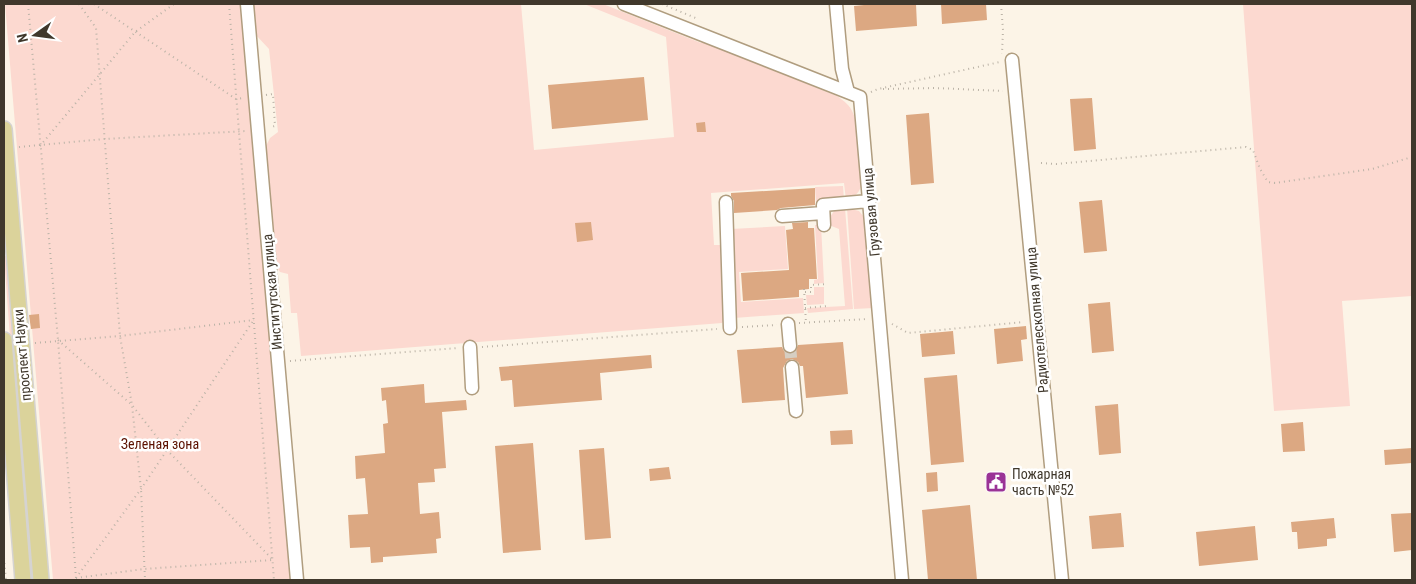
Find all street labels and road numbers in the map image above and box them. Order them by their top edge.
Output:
street label: Грузовая улица [859,167,883,257]
street label: Институтская улица [259,233,285,351]
street label: Радиотелескопная улица [1023,246,1051,394]
street label: проспект Науки [10,308,34,402]

